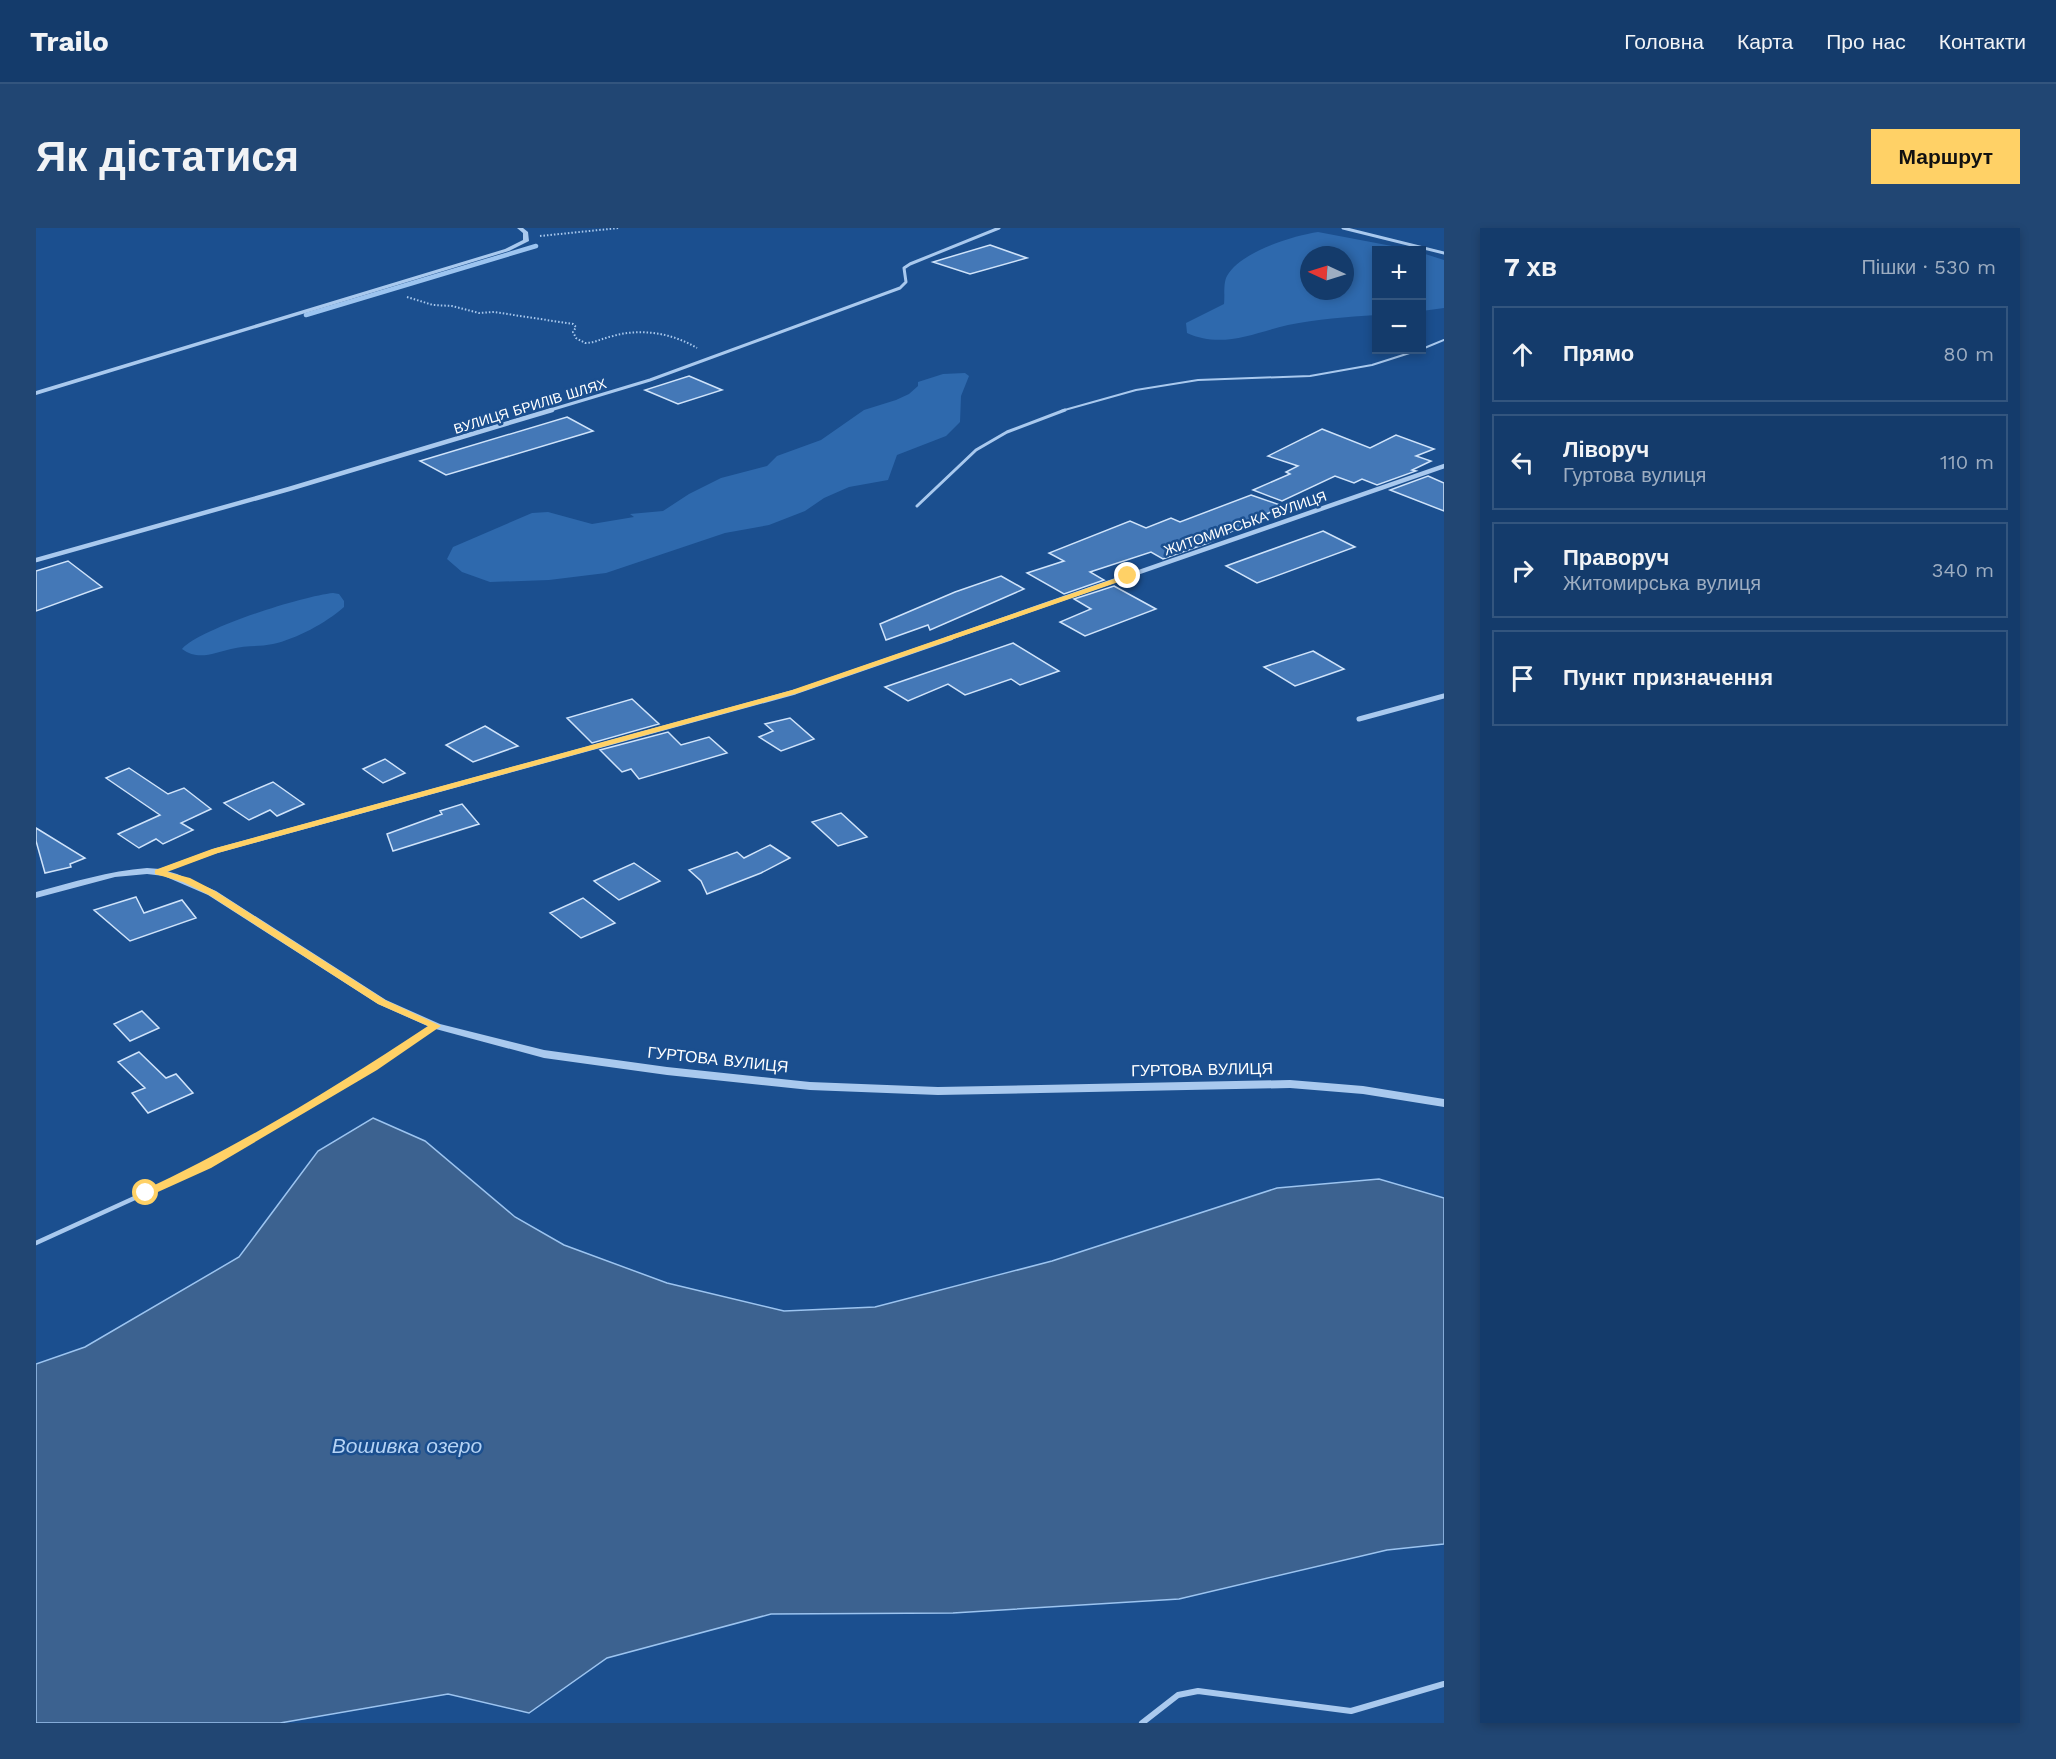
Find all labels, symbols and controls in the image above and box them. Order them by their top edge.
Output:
text: Trailo [30,25,109,58]
text: Головна [1624,29,1704,54]
text: Карта [1737,29,1793,54]
text: Про нас [1826,29,1906,54]
text: Контакти [1939,29,2026,54]
button: Маршрут [1871,129,2020,184]
text: Як дістатися [36,132,299,181]
north arrow [1300,246,1354,300]
map controls [1372,246,1426,354]
button: + [1372,246,1426,300]
text: 7 хв [1504,252,1557,282]
text: Пішки · 530 m [1861,255,1996,279]
button: − [1372,300,1426,354]
icon: ahead [1506,338,1539,371]
text: Прямо [1563,341,1634,366]
text: 80 m [1943,342,1994,366]
street label: ВУЛИЦЯ БРИЛІВ ШЛЯХ [452,375,609,437]
text: Ліворуч [1563,437,1649,462]
icon: left [1506,446,1539,479]
text: 110 m [1940,450,1994,474]
text: Гуртова вулиця [1563,463,1706,487]
street label: ЖИТОМИРСЬКА ВУЛИЦЯ [1161,488,1329,558]
text: Праворуч [1563,545,1669,570]
icon: right [1506,554,1539,587]
text: 340 m [1932,558,1994,582]
route end [1114,562,1140,588]
text: Житомирська вулиця [1563,571,1761,595]
icon: arrive [1506,662,1539,695]
text: Пункт призначення [1563,665,1773,690]
street label: ГУРТОВА ВУЛИЦЯ [646,1043,789,1076]
street label: ГУРТОВА ВУЛИЦЯ [1131,1059,1273,1080]
route start [132,1179,158,1205]
water label: Вошивка озеро [332,1433,483,1458]

